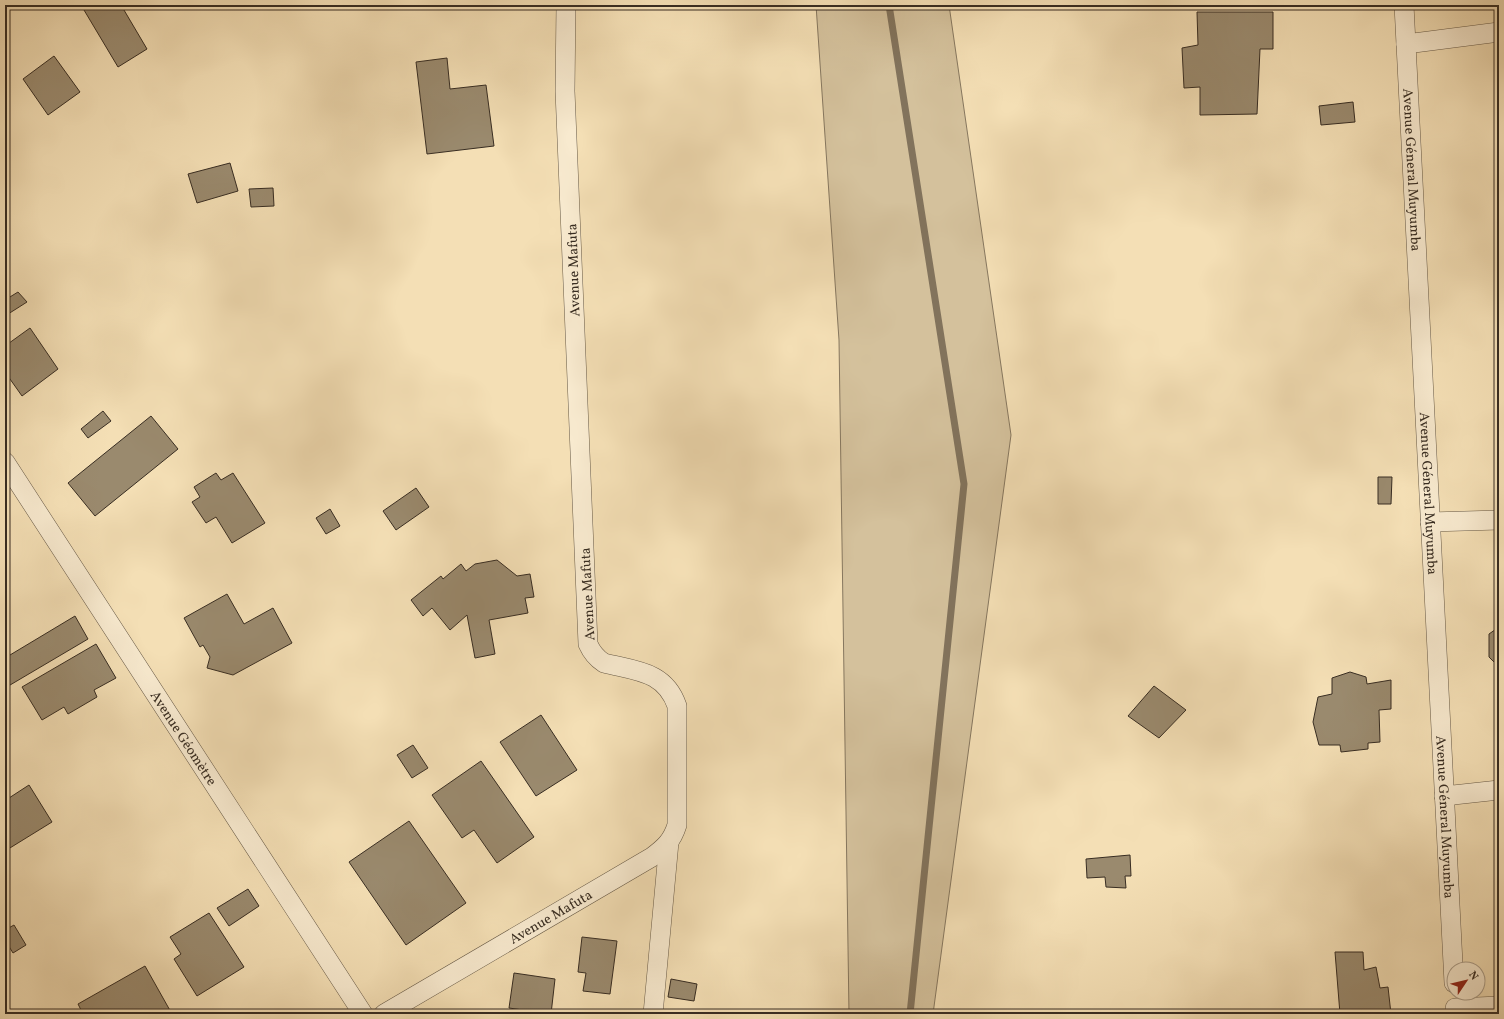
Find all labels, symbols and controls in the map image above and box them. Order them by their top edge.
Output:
street label: Avenue Géneral Muyumba [1397,88,1425,252]
street label: Avenue Mafuta [563,223,586,317]
street label: Avenue Géneral Muyumba [1414,411,1441,575]
street label: Avenue Mafuta [577,547,600,641]
street label: Avenue Géomètre [145,688,221,790]
street label: Avenue Géneral Muyumba [1430,735,1458,899]
street label: Avenue Mafuta [506,886,596,950]
north arrow [1446,961,1486,1001]
text: N [1465,969,1481,984]

